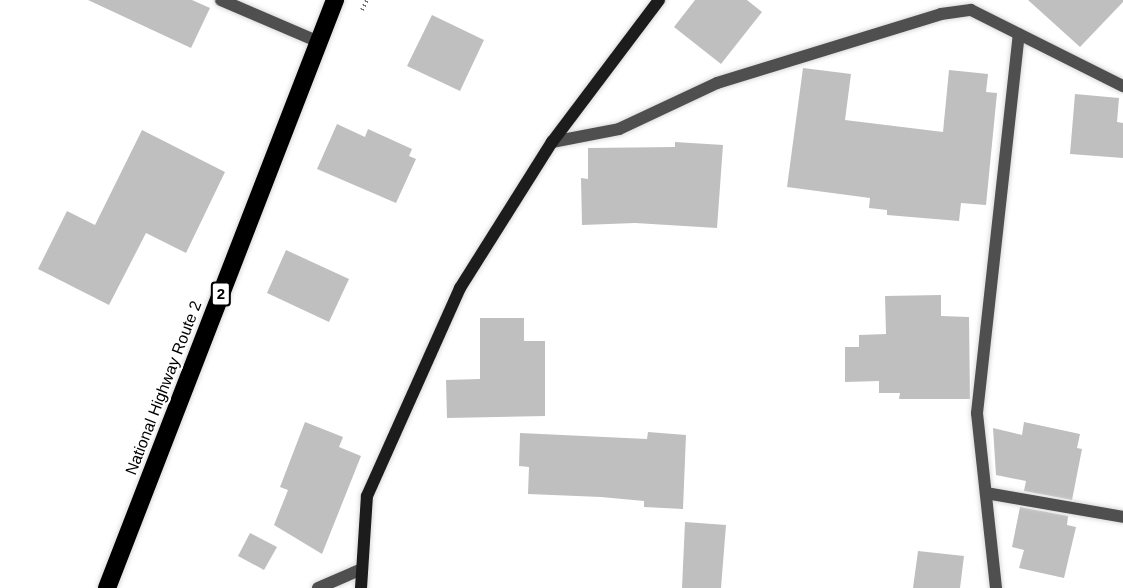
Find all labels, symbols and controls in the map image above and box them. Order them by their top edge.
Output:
road number: 2 [210,282,232,306]
street label: National Highway Route 2 [122,298,206,478]

